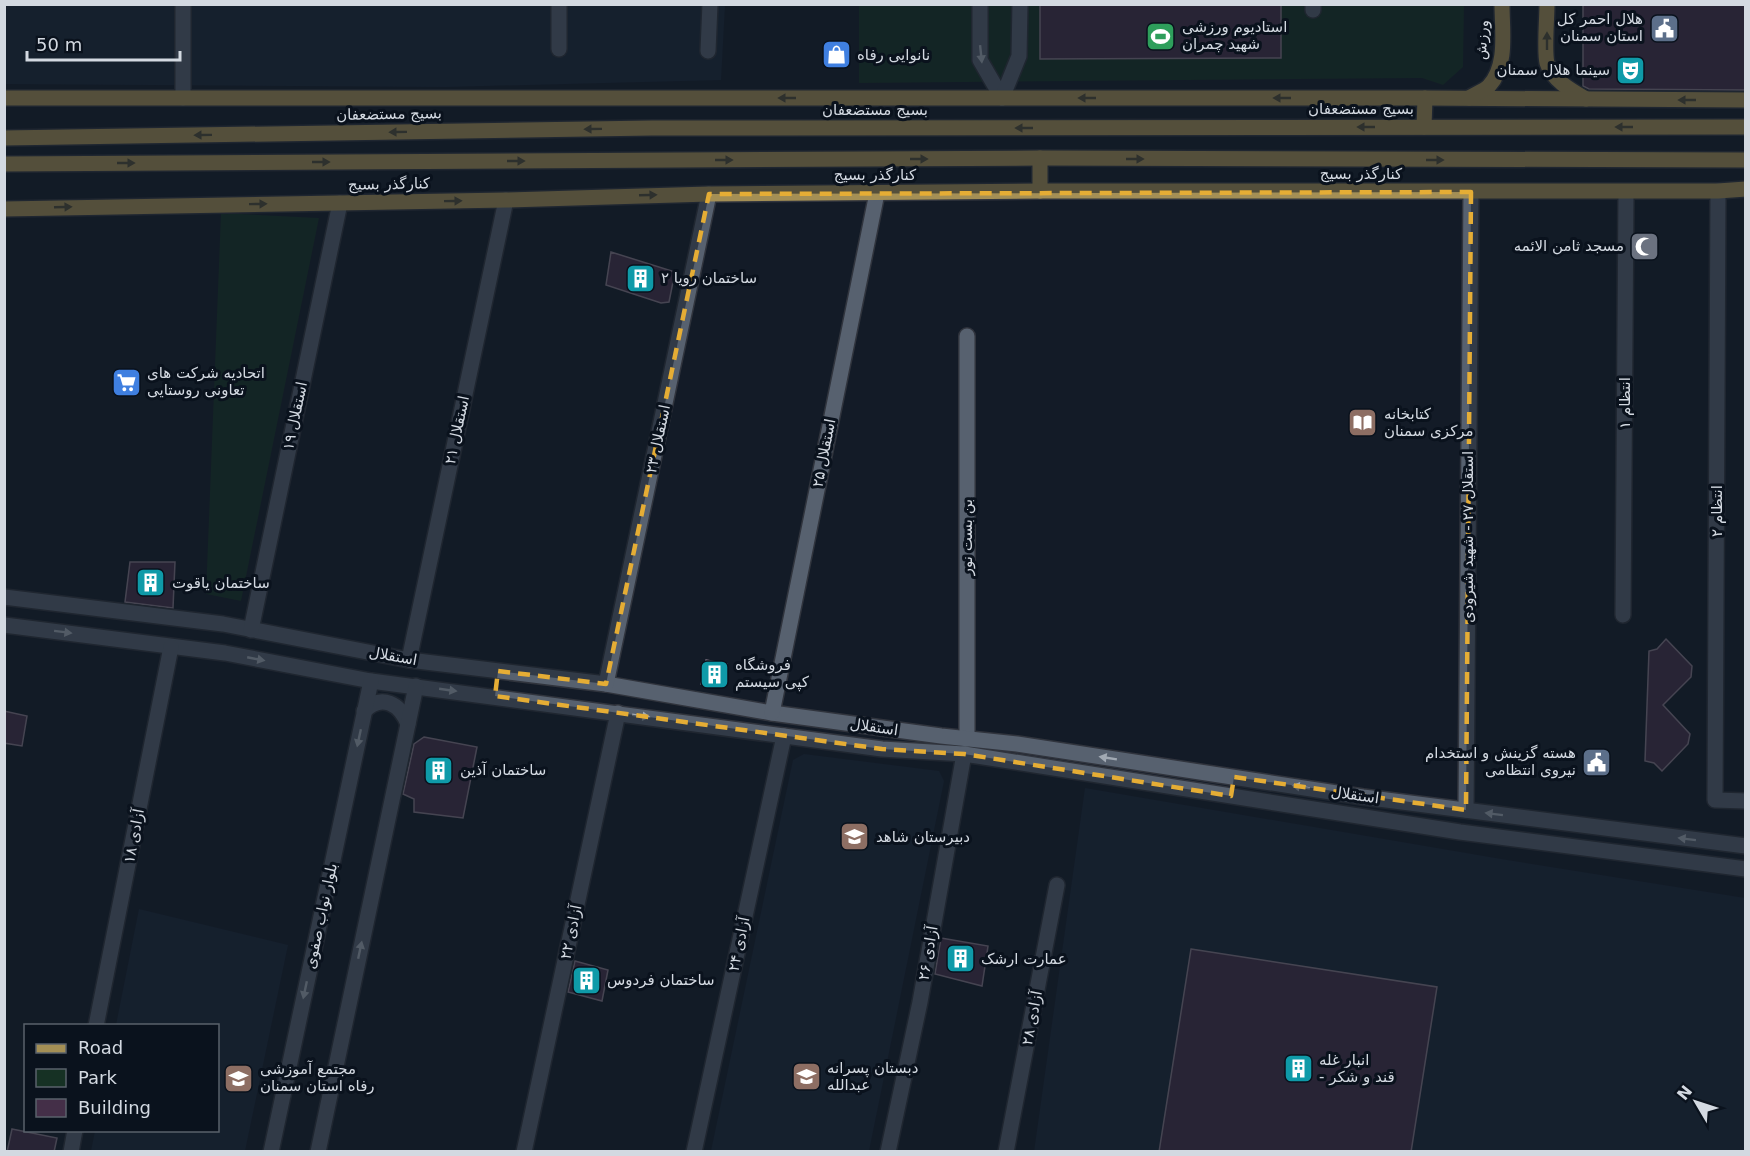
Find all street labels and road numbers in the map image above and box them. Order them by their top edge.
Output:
street label: ورزش [1472,19,1492,61]
street label: بسیج مستضعفان [1308,100,1414,118]
street label: بسیج مستضعفان [822,101,928,119]
street label: بسیج مستضعفان [336,104,442,124]
street label: کنارگذر بسیج [1320,165,1403,183]
street label: کنارگذر بسیج [834,166,917,184]
street label: کنارگذر بسیج [348,174,431,194]
street label: انتظام ۱ [1616,377,1634,429]
street label: استقلال ۱۹ [279,380,311,452]
street label: استقلال ۲۱ [441,394,473,466]
street label: استقلال ۲۳ [642,403,674,475]
street label: استقلال ۲۵ [809,417,839,489]
street label: استقلال ۲۷ - شهید شیرودی [1459,451,1477,623]
street label: انتظام ۲ [1708,485,1726,537]
street label: بن بست نور [958,499,976,576]
street label: استقلال [367,643,419,669]
street label: استقلال [849,715,899,739]
street label: استقلال [1330,783,1380,807]
street label: آزادی ۱۸ [120,807,148,865]
street label: بلوار نواب صفوی [301,861,341,971]
street label: آزادی ۲۲ [556,902,586,961]
street label: آزادی ۲۴ [724,914,754,973]
street label: آزادی ۲۶ [914,924,942,982]
street label: آزادی ۲۸ [1018,989,1046,1047]

